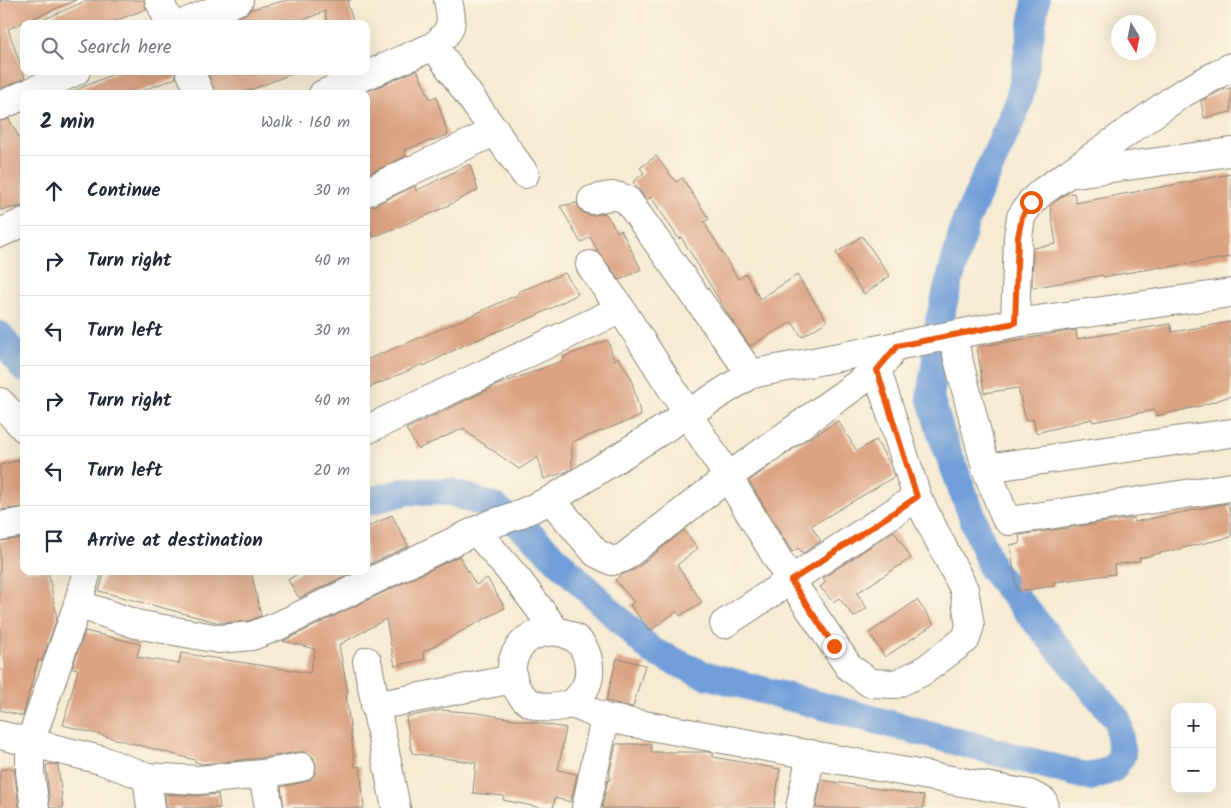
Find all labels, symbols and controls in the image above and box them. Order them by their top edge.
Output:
north arrow [1111,15,1156,60]
search box [20,20,370,75]
text: Search here [78,33,172,63]
icon: search [38,34,66,62]
text: 2 min [40,106,95,139]
text: Walk · 160 m [261,110,350,135]
text: Continue [87,176,160,206]
icon: ahead [40,177,68,205]
text: 30 m [314,178,350,203]
route start [1020,191,1043,214]
text: Turn right [87,246,172,276]
icon: right [40,247,68,275]
text: 40 m [314,248,350,273]
text: Turn left [87,316,162,346]
icon: left [40,317,68,345]
text: 30 m [314,318,350,343]
text: Turn right [87,386,172,416]
icon: right [40,387,68,415]
text: 40 m [314,388,350,413]
text: Turn left [87,456,162,486]
icon: left [40,457,68,485]
text: 20 m [314,458,350,483]
text: Arrive at destination [87,526,263,556]
icon: arrive [40,527,68,555]
route end [823,635,846,658]
map controls [1171,703,1216,793]
button: + [1171,703,1216,748]
button: − [1171,748,1216,793]

